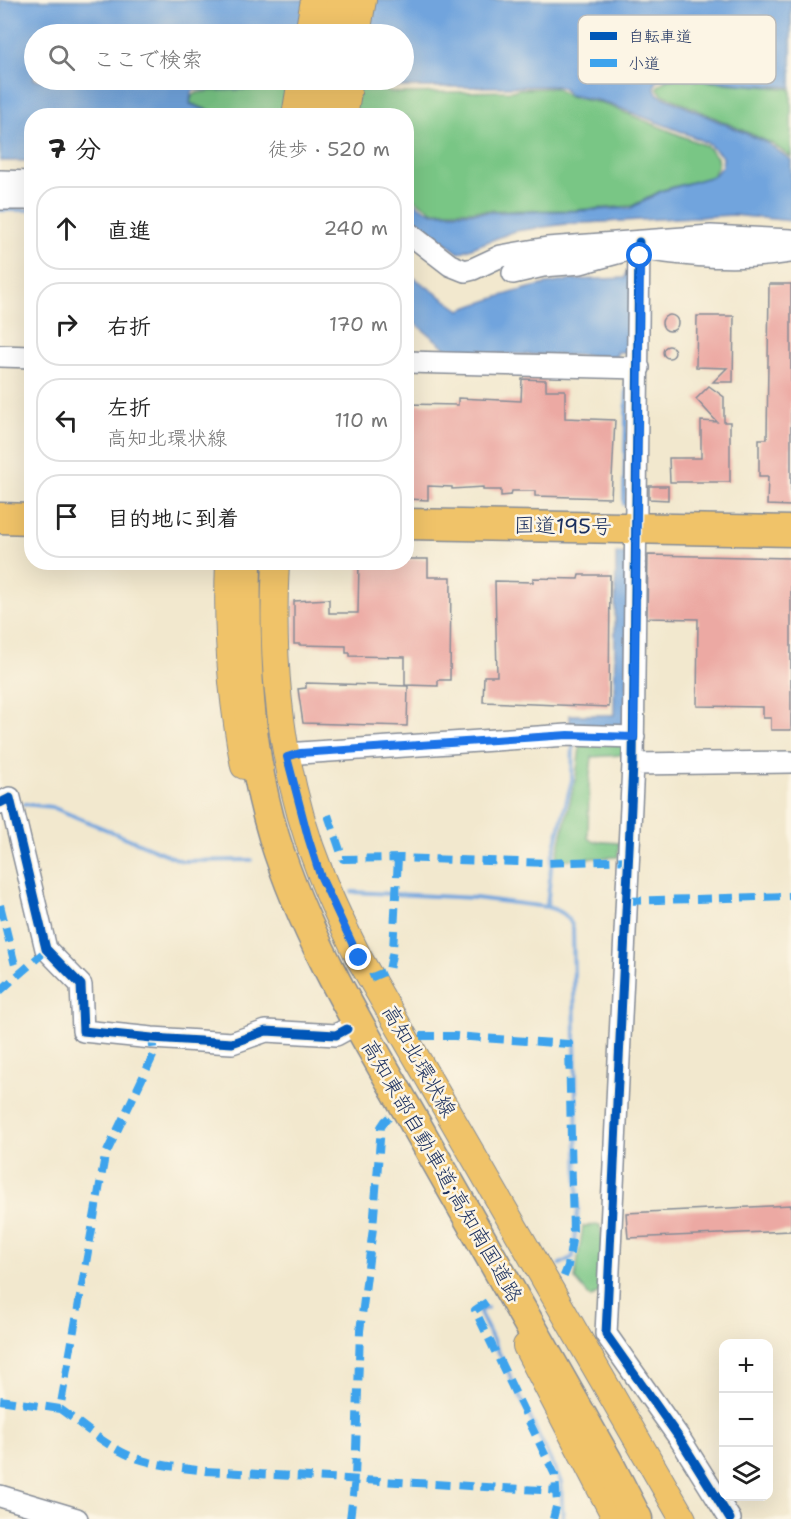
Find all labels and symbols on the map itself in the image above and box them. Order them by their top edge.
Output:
legend [578,15,776,84]
text: 自転車道 [628,26,692,47]
text: 小道 [628,53,660,74]
route start [626,242,652,268]
street label: 国道195号 [514,511,612,541]
route end [345,944,371,970]
street label: 高知北環状線 [375,999,463,1123]
street label: 高知東部自動車道;高知南国道路 [355,1034,529,1308]

